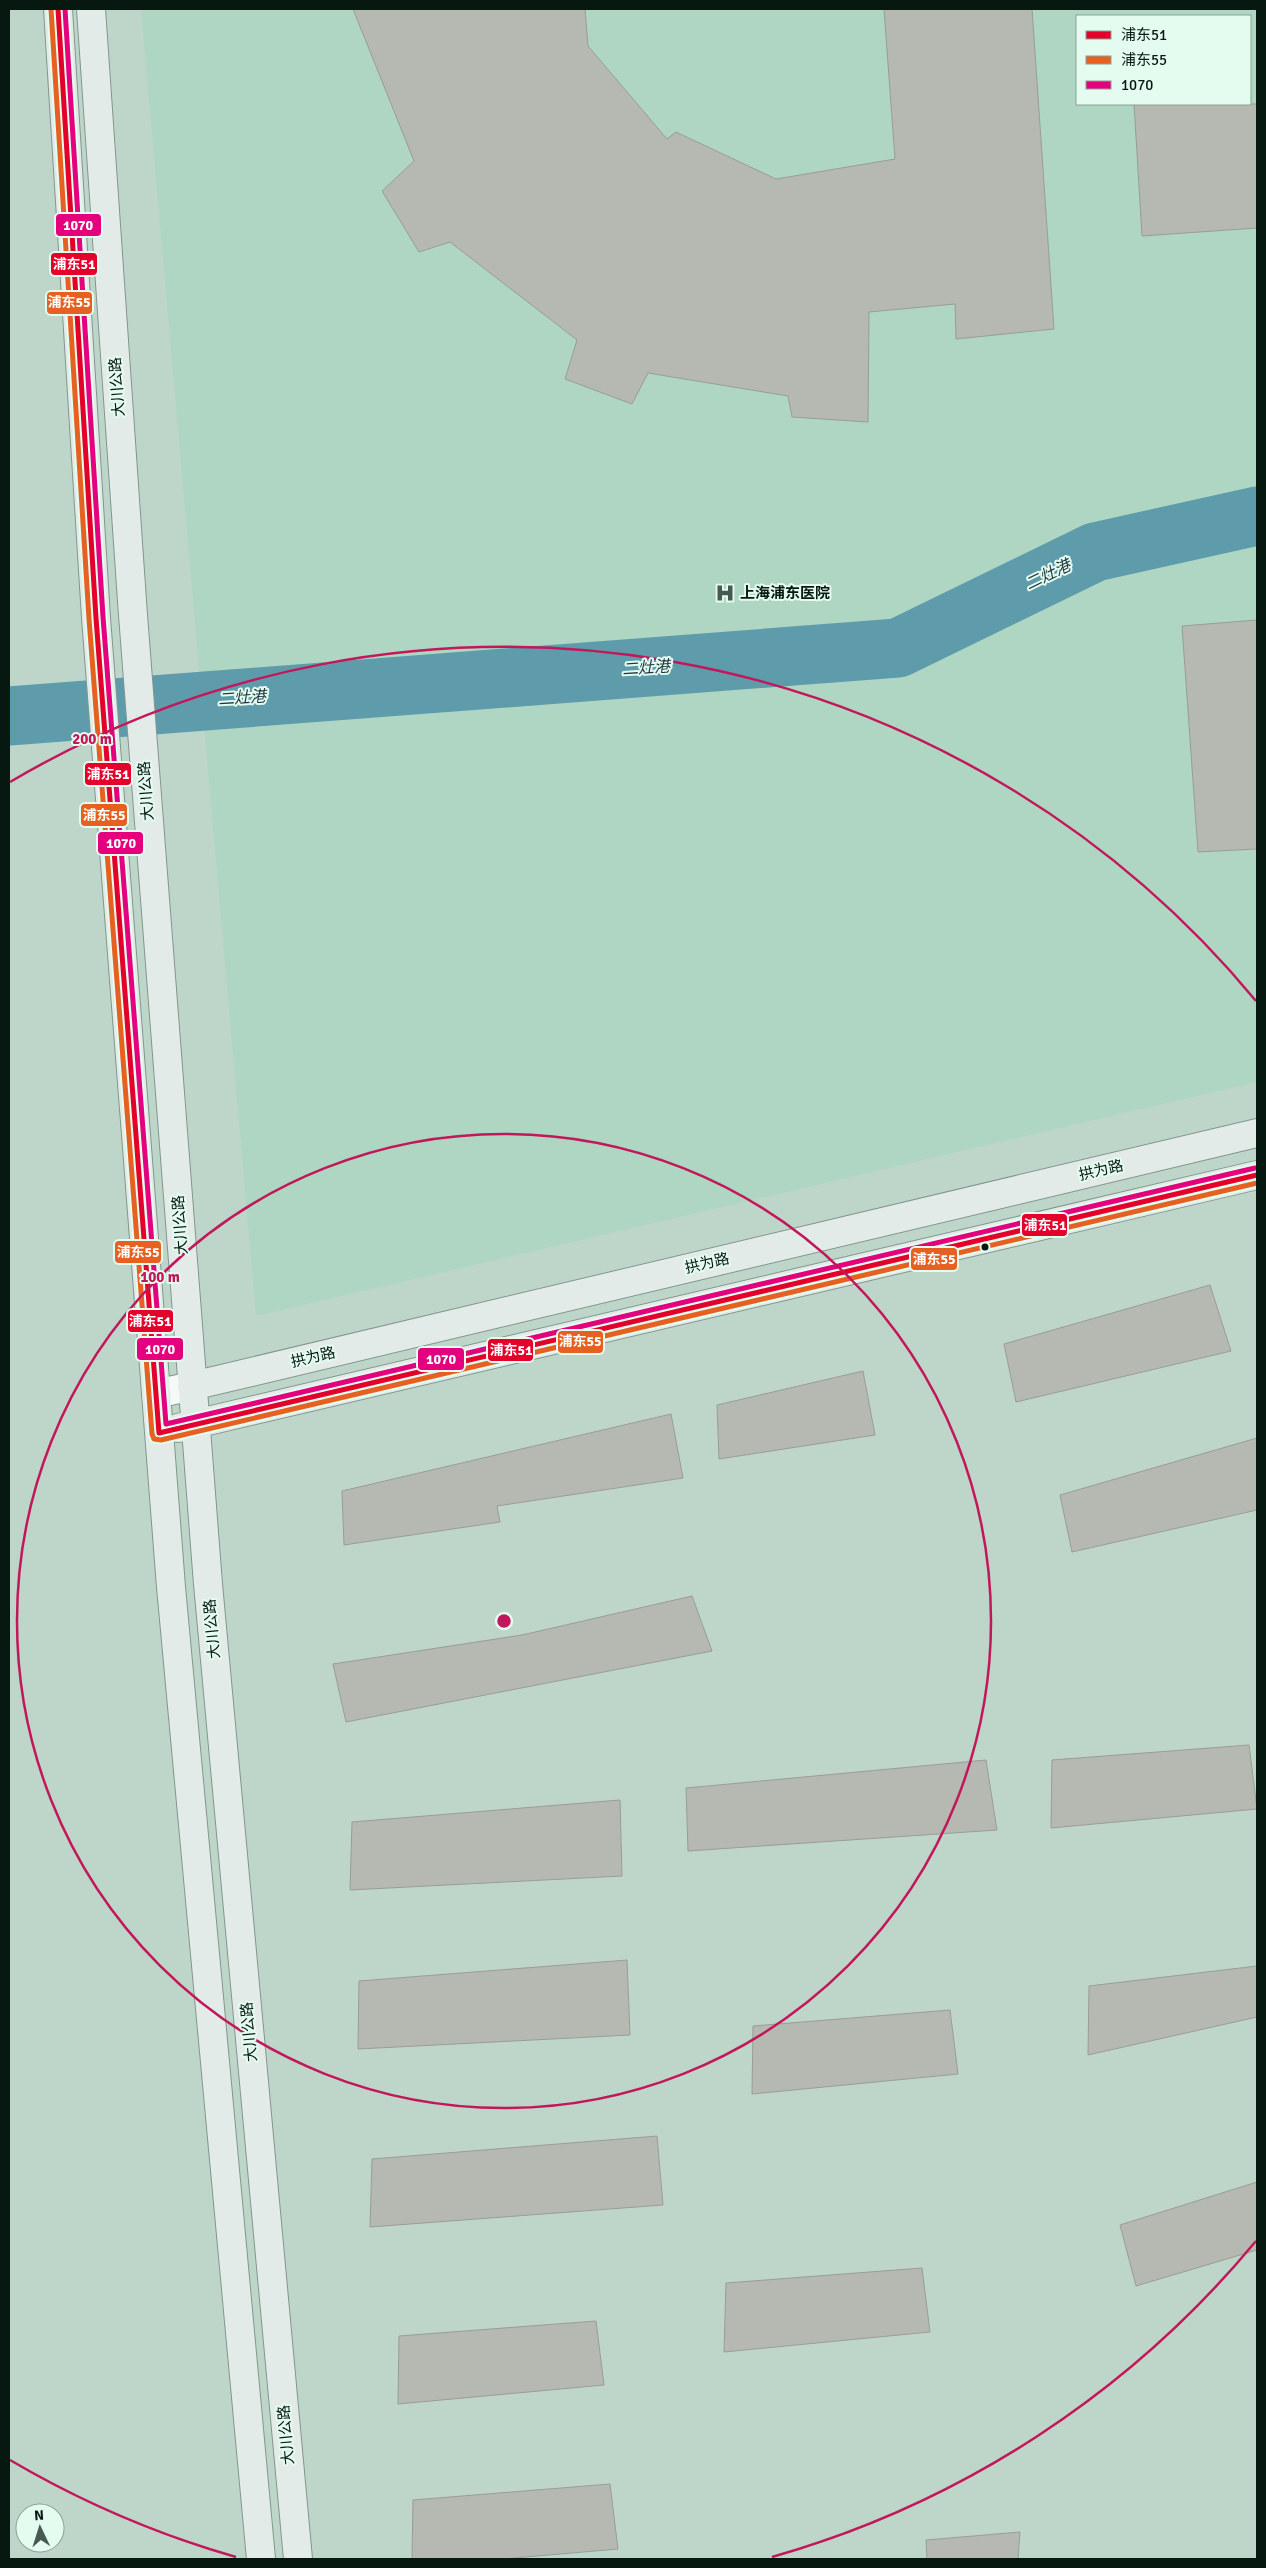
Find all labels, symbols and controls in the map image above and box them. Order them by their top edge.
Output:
legend [1076,15,1251,105]
text: 浦东51 [1121,26,1167,44]
text: 浦东55 [1121,51,1167,69]
text: 1070 [1121,76,1153,94]
line badge: 1070 [55,213,102,237]
text: 1070 [63,217,94,234]
line badge: 浦东51 [50,252,98,276]
text: 浦东51 [52,256,96,273]
line badge: 浦东55 [46,291,93,315]
text: 浦东55 [47,294,91,311]
street label: 大川公路 [106,356,128,418]
water label: 二灶港 [1022,555,1076,595]
hospital icon: 上海浦东医院 [714,582,736,604]
place label: 上海浦东医院 [740,584,830,602]
water label: 二灶港 [621,656,673,680]
water label: 二灶港 [217,686,269,710]
text: 200 m [72,730,112,748]
street label: 大川公路 [135,760,157,822]
line badge: 浦东51 [84,762,132,786]
text: 浦东51 [86,766,130,783]
line badge: 浦东55 [80,803,128,827]
text: 浦东55 [82,807,126,824]
line badge: 1070 [97,831,144,855]
text: 1070 [106,835,137,852]
street label: 拱为路 [1077,1156,1125,1184]
street label: 大川公路 [169,1194,191,1256]
line badge: 浦东51 [1021,1213,1068,1237]
text: 浦东51 [1023,1217,1067,1234]
line badge: 浦东55 [114,1240,162,1264]
unlabelled marker [980,1242,990,1252]
text: 浦东55 [116,1244,160,1261]
line badge: 浦东55 [910,1247,958,1271]
street label: 拱为路 [683,1249,731,1277]
text: 浦东55 [912,1251,956,1268]
text: 100 m [140,1268,180,1286]
line badge: 浦东51 [127,1309,174,1333]
text: 浦东51 [128,1313,172,1330]
line badge: 浦东55 [557,1330,604,1354]
text: 浦东55 [558,1333,602,1350]
line badge: 1070 [136,1337,184,1361]
line badge: 浦东51 [487,1338,534,1362]
text: 1070 [145,1341,176,1358]
text: 浦东51 [489,1342,533,1359]
street label: 拱为路 [289,1343,337,1371]
line badge: 1070 [417,1347,465,1371]
text: 1070 [426,1351,457,1368]
street label: 大川公路 [200,1598,224,1660]
centre of rings [495,1612,513,1630]
street label: 大川公路 [237,2001,261,2063]
street label: 大川公路 [274,2404,298,2466]
north arrow [15,2503,65,2553]
text: N [34,2507,45,2524]

